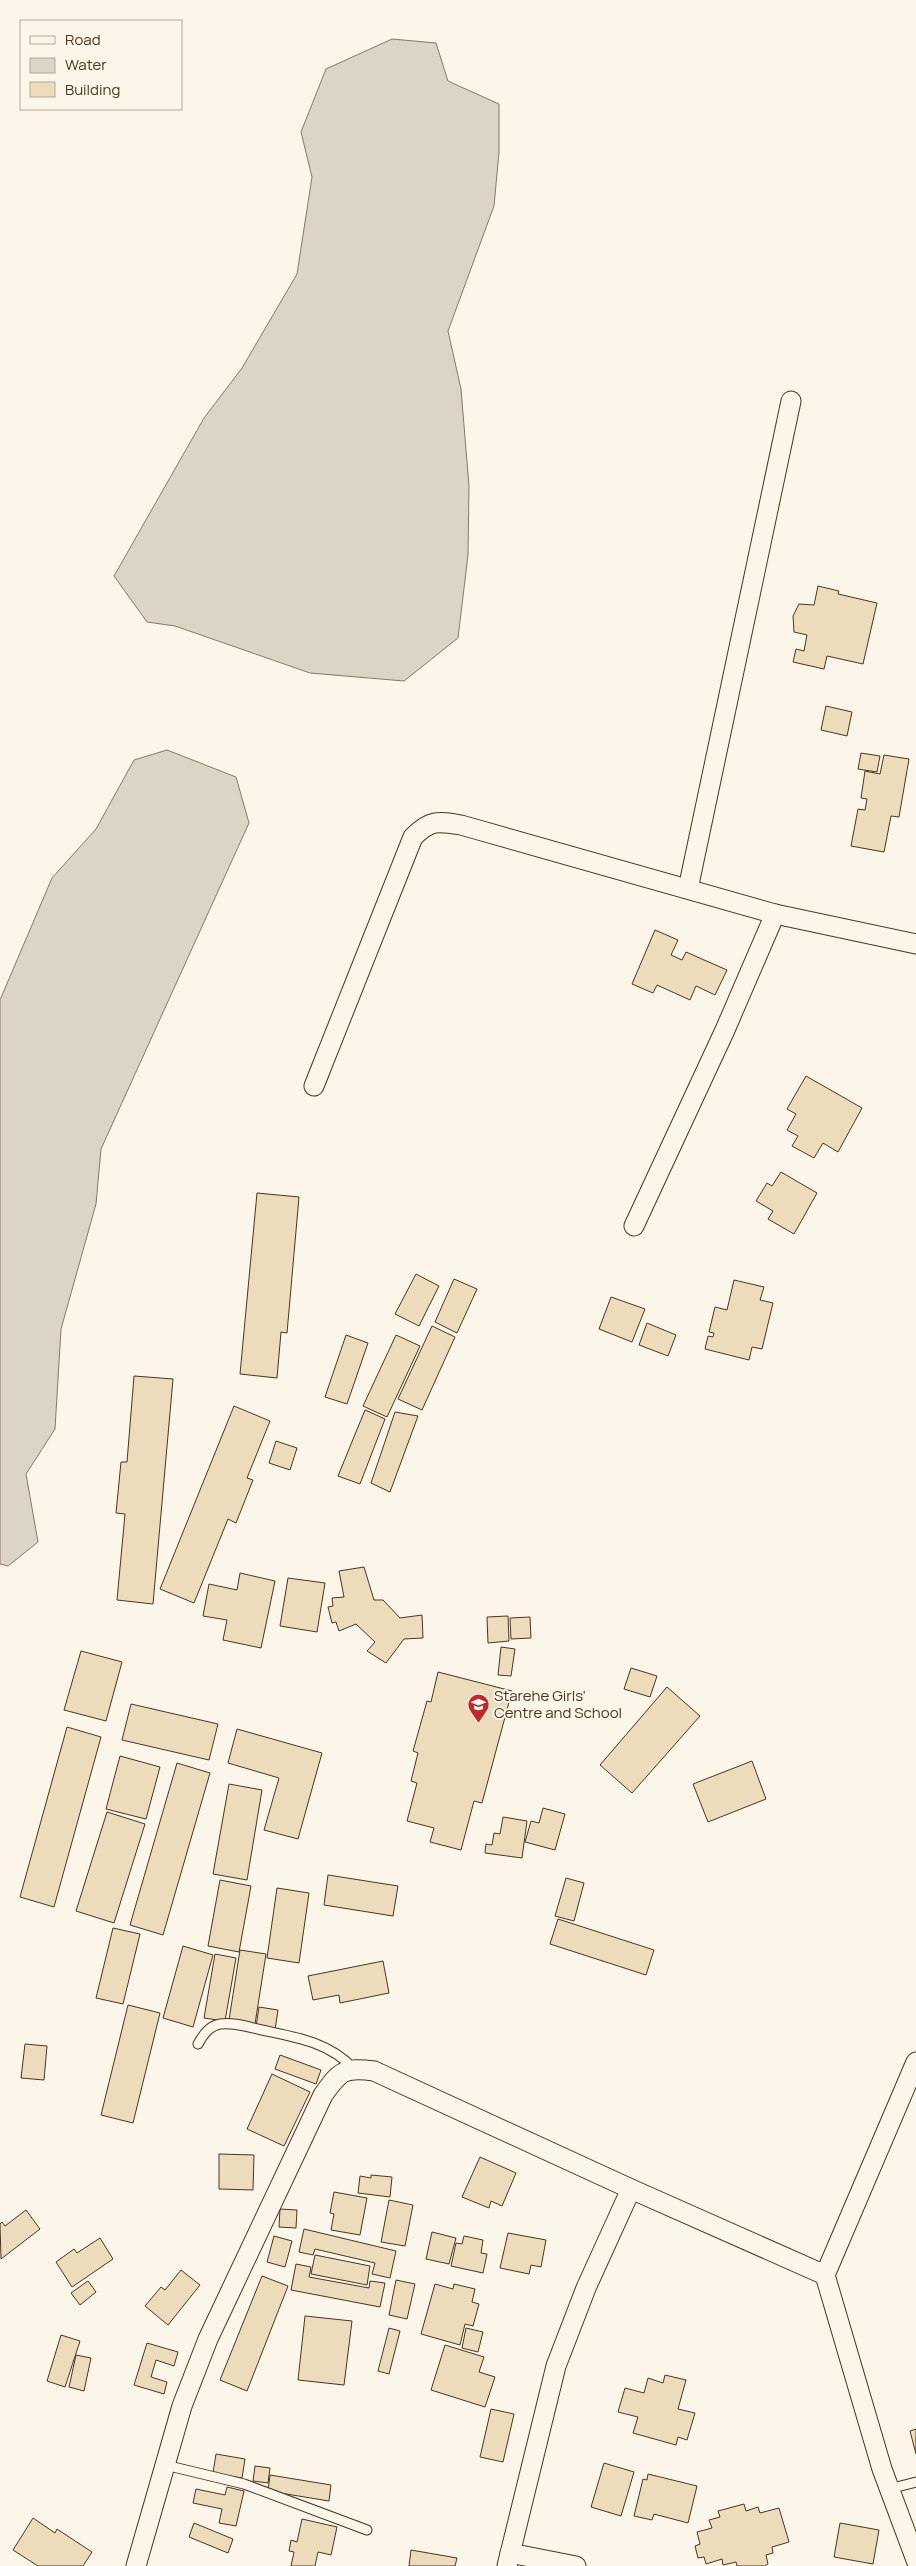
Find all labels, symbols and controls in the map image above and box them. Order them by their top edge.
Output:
legend [20,20,182,110]
text: Road [65,29,101,50]
text: Water [65,54,107,75]
text: Building [65,79,120,100]
place label: Starehe Girls' Centre and School [494,1685,622,1723]
school or university icon: Starehe Girls' Centre and School [466,1693,490,1724]

